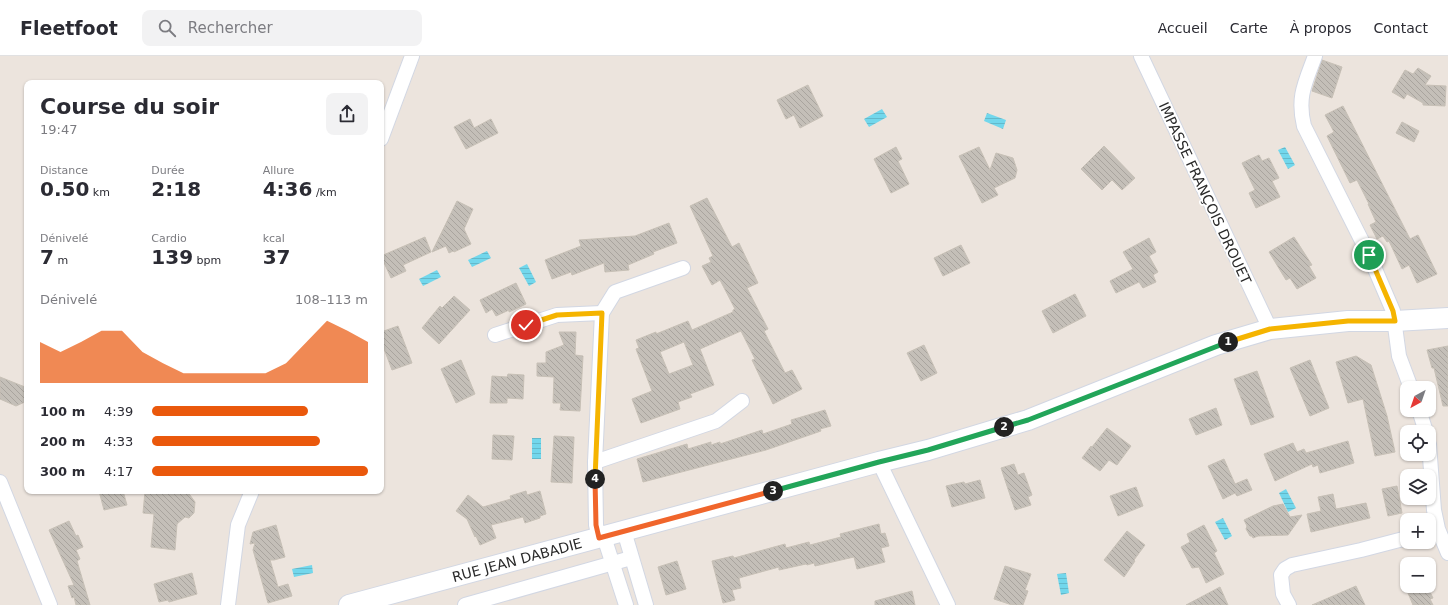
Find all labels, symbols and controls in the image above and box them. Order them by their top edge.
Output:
search box [142,10,422,46]
text: Fleetfoot [20,17,118,39]
icon: search [156,17,178,39]
text: Rechercher [188,19,273,37]
text: Accueil [1158,20,1208,36]
text: Carte [1230,20,1268,36]
text: À propos [1290,20,1352,36]
text: Contact [1374,20,1428,36]
button: share [326,93,368,135]
text: Course du soir [40,94,219,119]
street label: IMPASSE FRANÇOIS DROUET [1156,99,1255,287]
text: 19:47 [40,122,77,137]
text: Distance [40,164,88,177]
text: Durée [151,164,185,177]
text: Allure [263,164,294,177]
text: 0.50 [40,177,89,201]
text: 2:18 [151,177,201,201]
text: 4:36 [263,177,312,201]
text: km [89,186,110,199]
text: /km [312,186,337,199]
text: Dénivelé [40,232,88,245]
text: Cardio [151,232,187,245]
text: kcal [263,232,285,245]
pin [1352,238,1386,272]
icon: arrive [1358,244,1380,266]
text: 7 [40,245,54,269]
text: 139 [151,245,193,269]
text: 37 [263,245,291,269]
text: m [54,254,68,267]
text: bpm [193,254,221,267]
text: Dénivelé [40,292,97,307]
text: 108–113 m [295,292,368,307]
pin [509,308,543,342]
icon: check [515,314,537,336]
pin: 1 [1218,332,1238,352]
text: 1 [1224,335,1232,348]
north arrow [1400,381,1436,417]
map controls [1400,381,1436,593]
text: 100 m [40,404,85,419]
text: 4:39 [104,404,133,419]
pin: 2 [994,417,1014,437]
text: 2 [1000,420,1008,433]
button: locate [1400,425,1436,461]
text: 200 m [40,434,85,449]
text: 4:33 [104,434,133,449]
text: 300 m [40,464,85,479]
text: 4:17 [104,464,133,479]
pin: 4 [585,469,605,489]
button: layers [1400,469,1436,505]
text: 4 [591,472,599,485]
pin: 3 [763,481,783,501]
text: 3 [769,484,777,497]
button: + [1400,513,1436,549]
street label: RUE JEAN DABADIE [450,535,584,585]
button: − [1400,557,1436,593]

